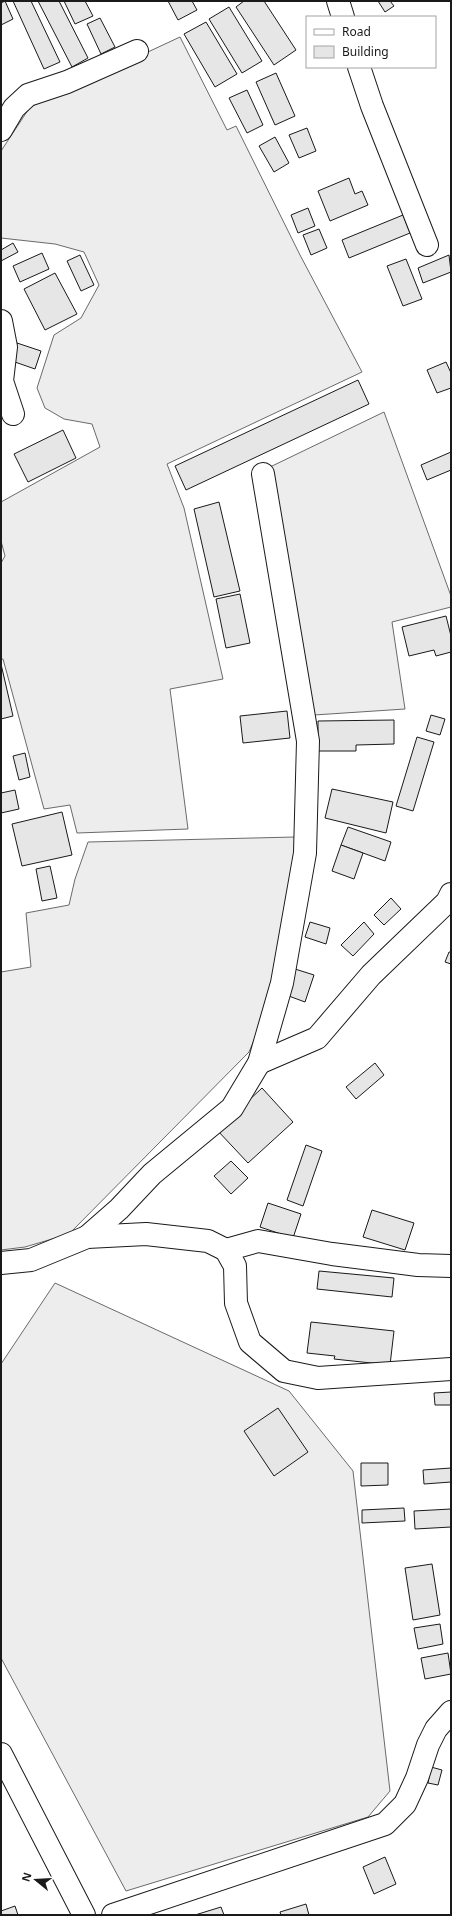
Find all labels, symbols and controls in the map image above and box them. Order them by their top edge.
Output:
legend [306,16,436,68]
text: Road [342,23,371,40]
text: Building [342,43,389,60]
north arrow [16,1860,56,1900]
text: N [17,1870,35,1883]

